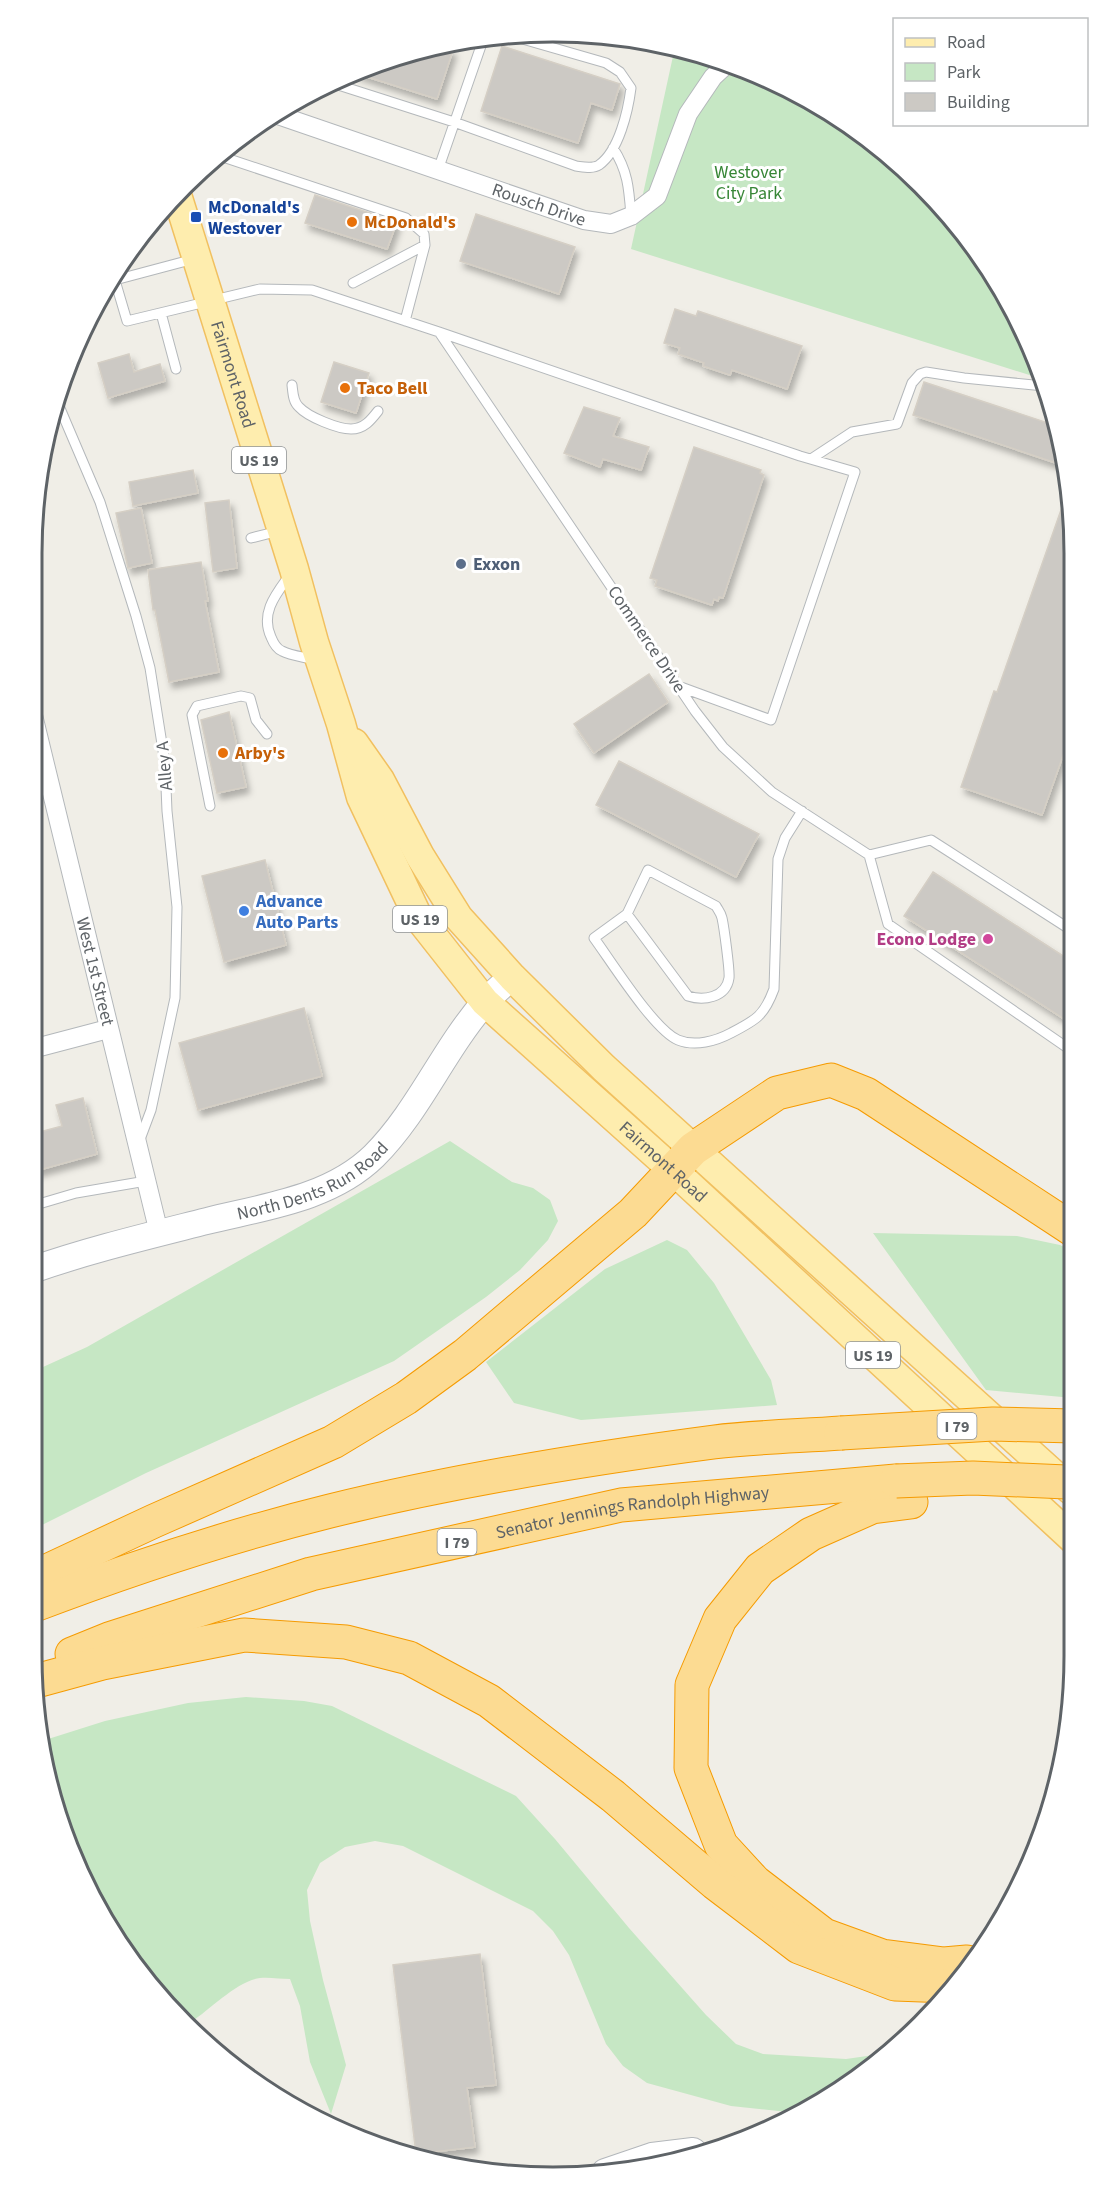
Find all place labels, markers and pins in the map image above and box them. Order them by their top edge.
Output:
place label: McDonald's Westover [208,195,300,241]
marker: McDonald's Westover [189,210,203,224]
place label: McDonald's [364,210,456,235]
marker: McDonald's [345,215,359,229]
place label: Taco Bell [357,376,427,401]
marker: Taco Bell [338,381,352,395]
place label: Exxon [473,552,520,577]
marker: Exxon [454,557,468,571]
place label: Arby's [234,741,285,766]
marker: Arby's [216,746,230,760]
place label: Advance Auto Parts [255,889,338,935]
marker: Advance Auto Parts [237,904,251,918]
place label: Econo Lodge [877,927,976,952]
marker: Econo Lodge [981,932,995,946]

